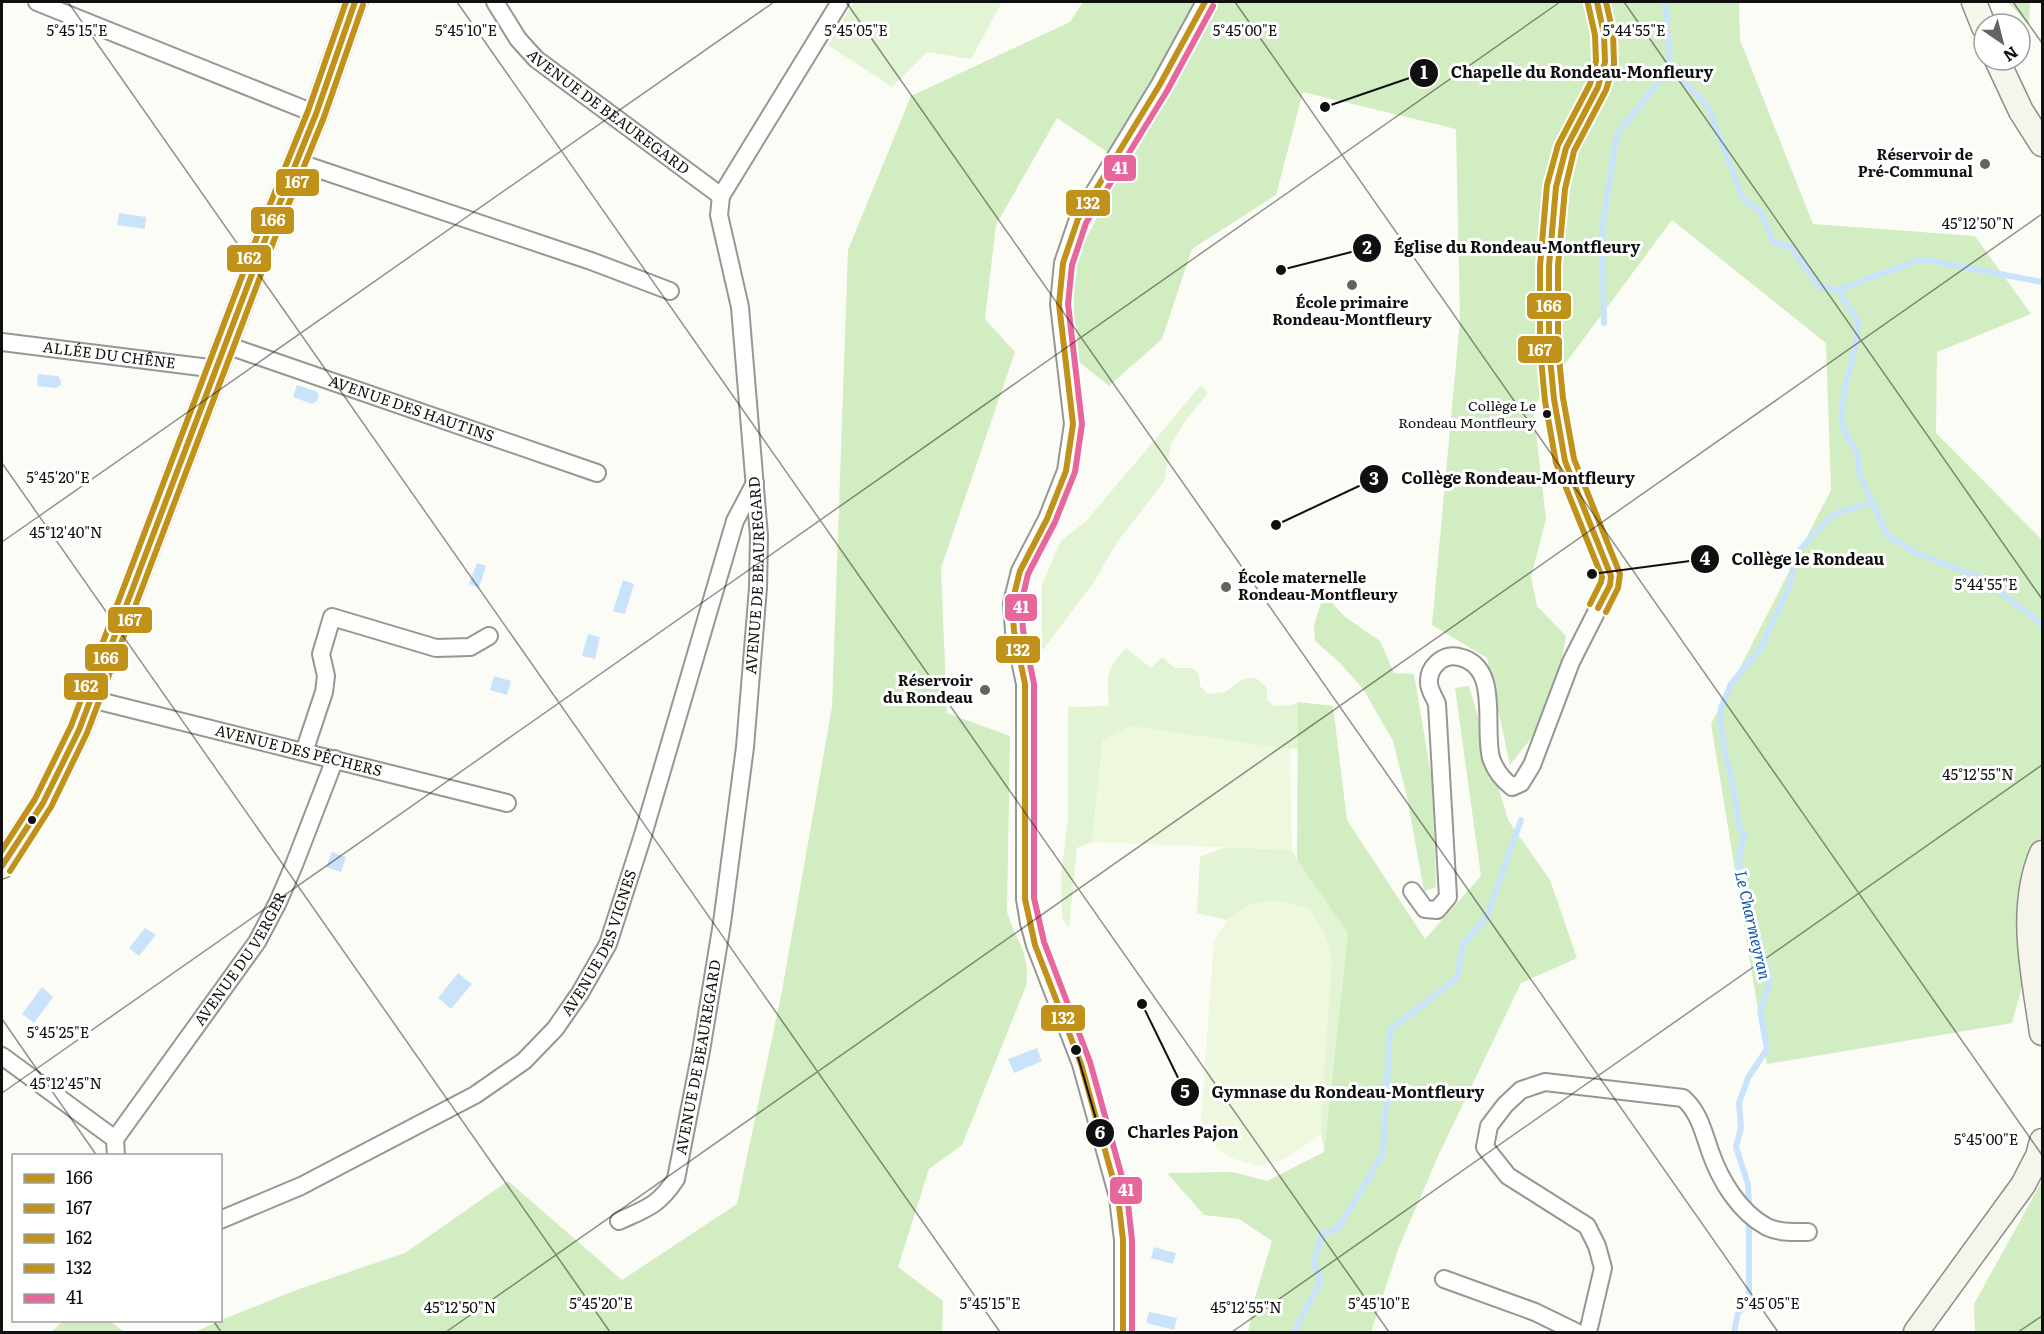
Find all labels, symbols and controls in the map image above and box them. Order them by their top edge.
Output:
north arrow [1972,12,2032,72]
text: 5°45'15"E [46,18,108,41]
text: 5°45'10"E [435,18,497,41]
text: 5°45'05"E [824,18,888,41]
text: 5°45'00"E [1213,18,1277,41]
text: 5°44'55"E [1602,18,1666,41]
text: N [1999,41,2024,69]
street label: AVENUE DE BEAUREGARD [522,43,695,179]
callout: Chapelle du Rondeau-Monfleury [1409,56,1726,90]
text: 1 [1420,58,1428,85]
text: Chapelle du Rondeau-Monfleury [1451,59,1714,83]
place label: Réservoir de Pré-Communal [1858,142,1974,182]
line badge: 41 [1103,154,1137,182]
text: 41 [1112,155,1129,179]
marker: Réservoir de Pré-Communal [1978,157,1992,171]
line badge: 167 [275,168,320,197]
text: 167 [285,169,310,193]
line badge: 132 [1065,189,1111,217]
text: 132 [1076,190,1100,214]
line badge: 166 [250,206,295,235]
text: 166 [260,207,286,231]
text: 45°12'50"N [1942,211,2014,234]
callout: Église du Rondeau-Montfleury [1352,231,1653,265]
text: 2 [1362,233,1372,260]
text: Église du Rondeau-Montfleury [1394,234,1641,258]
line badge: 162 [226,244,272,273]
text: 162 [237,245,262,269]
marker: École primaire Rondeau-Montfleury [1345,278,1359,292]
place label: École primaire Rondeau-Montfleury [1272,290,1433,330]
line badge: 166 [1526,292,1572,320]
text: 166 [1536,293,1562,317]
street label: ALLÉE DU CHÊNE [42,334,177,374]
line badge: 167 [1517,335,1563,364]
text: 167 [1528,337,1553,361]
street label: AVENUE DES HAUTINS [326,368,498,447]
place label: Collège Le Rondeau Montfleury [1398,395,1537,432]
marker: Collège Le Rondeau Montfleury [1541,408,1553,420]
callout: Collège Rondeau-Montfleury [1359,462,1647,496]
text: 3 [1369,464,1379,491]
text: 5°45'20"E [26,465,90,488]
text: Collège Rondeau-Montfleury [1401,465,1635,489]
street label: AVENUE DE BEAUREGARD [738,476,769,675]
text: 45°12'40"N [29,520,103,543]
callout: Collège le Rondeau [1690,542,1897,576]
text: 4 [1700,544,1711,571]
text: Collège le Rondeau [1732,546,1885,570]
place label: École maternelle Rondeau-Montfleury [1238,565,1398,605]
text: 5°44'55"E [1954,572,2018,595]
marker: École maternelle Rondeau-Montfleury [1219,580,1233,594]
line badge: 41 [1004,593,1038,622]
text: 41 [1013,594,1030,618]
line badge: 167 [107,606,153,634]
text: 167 [118,607,143,631]
line badge: 132 [995,635,1041,664]
text: 132 [1006,637,1030,661]
line badge: 166 [84,643,129,672]
text: 166 [93,645,119,669]
place label: Réservoir du Rondeau [883,668,973,708]
line badge: 162 [63,672,109,701]
text: 162 [74,673,99,697]
marker: Réservoir du Rondeau [978,683,992,697]
street label: AVENUE DES PÊCHERS [213,718,385,781]
text: 45°12'55"N [1942,762,2014,785]
unlabelled marker [26,814,38,826]
street label: AVENUE DES VIGNES [554,866,641,1020]
water label: Le Charmeyran [1730,868,1778,982]
street label: AVENUE DU VERGER [187,887,291,1030]
street label: AVENUE DE BEAUREGARD [668,958,726,1157]
line badge: 132 [1040,1004,1086,1032]
text: 132 [1051,1005,1075,1029]
text: 5°45'25"E [27,1020,89,1043]
text: 45°12'45"N [30,1071,102,1094]
callout: Gymnase du Rondeau-Montfleury [1170,1075,1497,1109]
text: 5 [1180,1077,1190,1104]
text: Gymnase du Rondeau-Montfleury [1212,1079,1485,1103]
callout: Charles Pajon [1085,1116,1251,1150]
text: 6 [1095,1118,1105,1145]
text: Charles Pajon [1127,1119,1239,1143]
text: 5°45'00"E [1954,1127,2018,1150]
legend [12,1154,222,1322]
text: 166 [66,1163,93,1190]
line badge: 41 [1109,1176,1143,1205]
text: 41 [1118,1177,1135,1201]
text: 167 [66,1193,92,1220]
text: 162 [66,1223,92,1250]
text: 132 [66,1253,92,1280]
text: 41 [66,1283,83,1310]
text: 5°45'20"E [569,1291,633,1314]
text: 5°45'15"E [959,1291,1021,1314]
text: 5°45'10"E [1348,1291,1410,1314]
text: 5°45'05"E [1736,1291,1800,1314]
text: 45°12'50"N [424,1295,496,1318]
text: 45°12'55"N [1210,1295,1282,1318]

